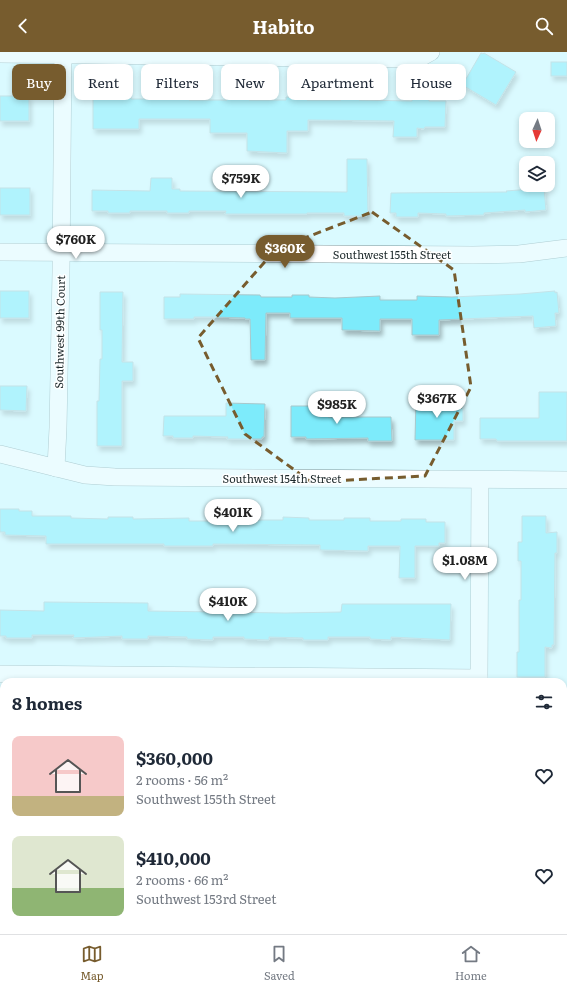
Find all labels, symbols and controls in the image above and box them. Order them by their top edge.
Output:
text: Habito [253,13,314,40]
icon: back [12,15,34,37]
icon: search [533,15,555,37]
chip: Buy [12,64,66,100]
chip: Rent [74,64,133,100]
chip: Filters [141,64,213,100]
chip: New [221,64,279,100]
chip: Apartment [287,64,388,100]
chip: House [396,64,466,100]
north arrow [519,112,555,148]
map controls [519,112,555,192]
button: layers [519,156,555,192]
pin: $759K [213,165,269,199]
text: $759K [221,168,261,187]
pin: $760K [48,226,104,260]
text: $760K [56,229,96,248]
pin: $360K [257,235,313,269]
text: $360K [265,238,305,257]
street label: Southwest 155th Street [333,246,452,262]
street label: Southwest 99th Court [50,275,68,389]
pin: $367K [409,385,465,419]
text: $367K [417,388,457,407]
pin: $985K [309,391,365,425]
text: $985K [317,394,357,413]
street label: Southwest 154th Street [223,470,342,486]
pin: $401K [205,499,261,533]
text: $401K [213,502,253,521]
pin: $1.08M [432,547,498,581]
text: $1.08M [442,550,488,569]
pin: $410K [200,588,256,622]
text: $410K [208,591,248,610]
text: 8 homes [12,690,82,715]
icon: filters [533,691,555,713]
text: $360,000 [136,745,213,770]
icon: home [44,752,92,800]
icon: heart [533,765,555,787]
text: 2 rooms · 56 m² [136,770,228,789]
text: Southwest 155th Street [136,789,276,808]
text: $410,000 [136,845,211,870]
icon: home [44,852,92,900]
icon: heart [533,865,555,887]
text: 2 rooms · 66 m² [136,870,229,889]
text: Southwest 153rd Street [136,889,276,908]
tab: Map [80,943,104,983]
tab: Saved [264,943,295,983]
tab: Home [455,943,487,983]

